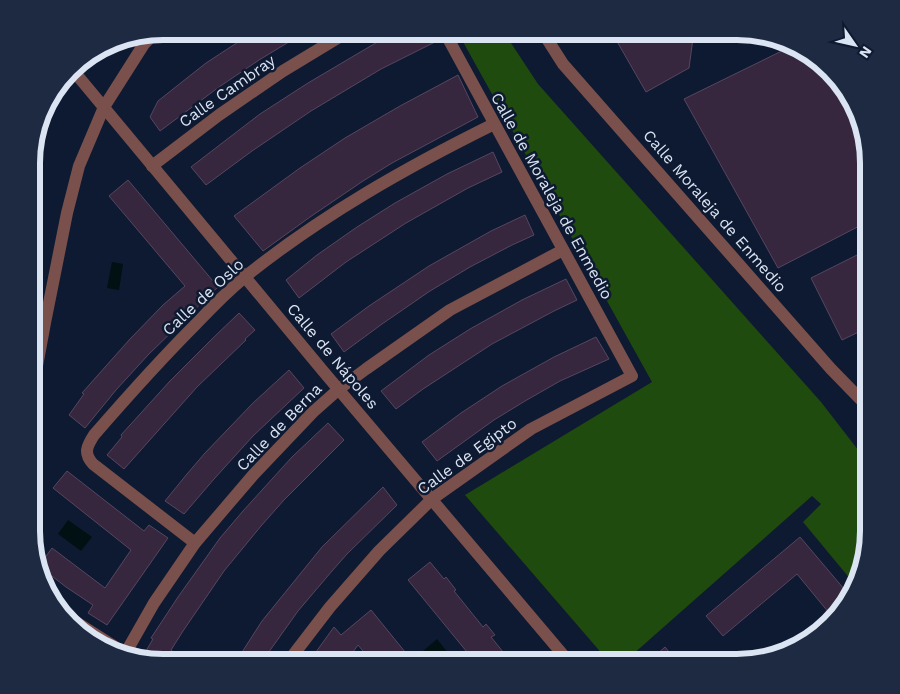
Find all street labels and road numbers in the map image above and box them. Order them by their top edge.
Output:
street label: Calle Cambray [175,50,279,131]
street label: Calle de Moraleja de Enmedio [487,89,617,303]
street label: Calle Moraleja de Enmedio [639,126,791,296]
street label: Calle de Oslo [158,255,248,339]
street label: Calle de Nápoles [283,299,383,413]
street label: Calle de Berna [232,379,326,475]
street label: Calle de Egipto [414,414,520,498]

